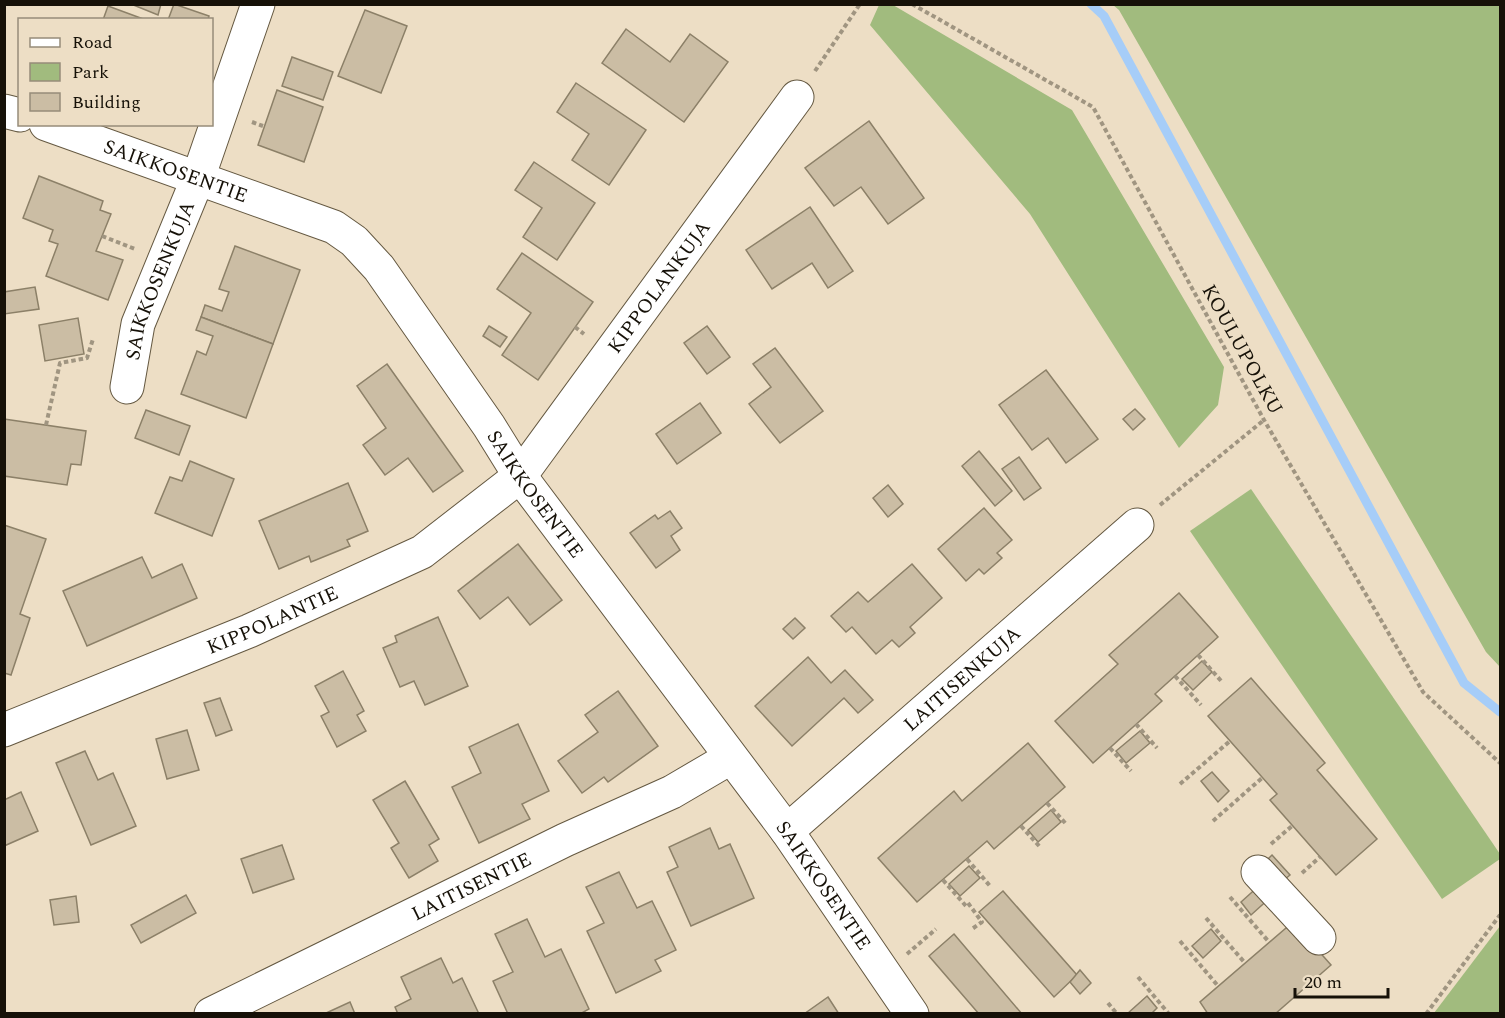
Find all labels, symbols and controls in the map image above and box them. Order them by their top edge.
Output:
legend [18,18,213,126]
text: Road [72,29,113,56]
text: Park [72,59,109,86]
text: Building [72,89,141,116]
street label: SAIKKOSENTIE [99,132,252,211]
street label: SAIKKOSENKUJA [118,196,203,362]
street label: KIPPOLANKUJA [600,214,718,360]
street label: KOULUPOLKU [1194,279,1290,420]
street label: SAIKKOSENTIE [479,424,591,565]
street label: KIPPOLANTIE [202,578,343,663]
street label: LAITISENKUJA [897,619,1028,739]
street label: SAIKKOSENTIE [768,814,878,957]
street label: LAITISENTIE [407,845,537,929]
scale bar [1295,961,1388,999]
text: 20 m [1304,969,1342,996]

